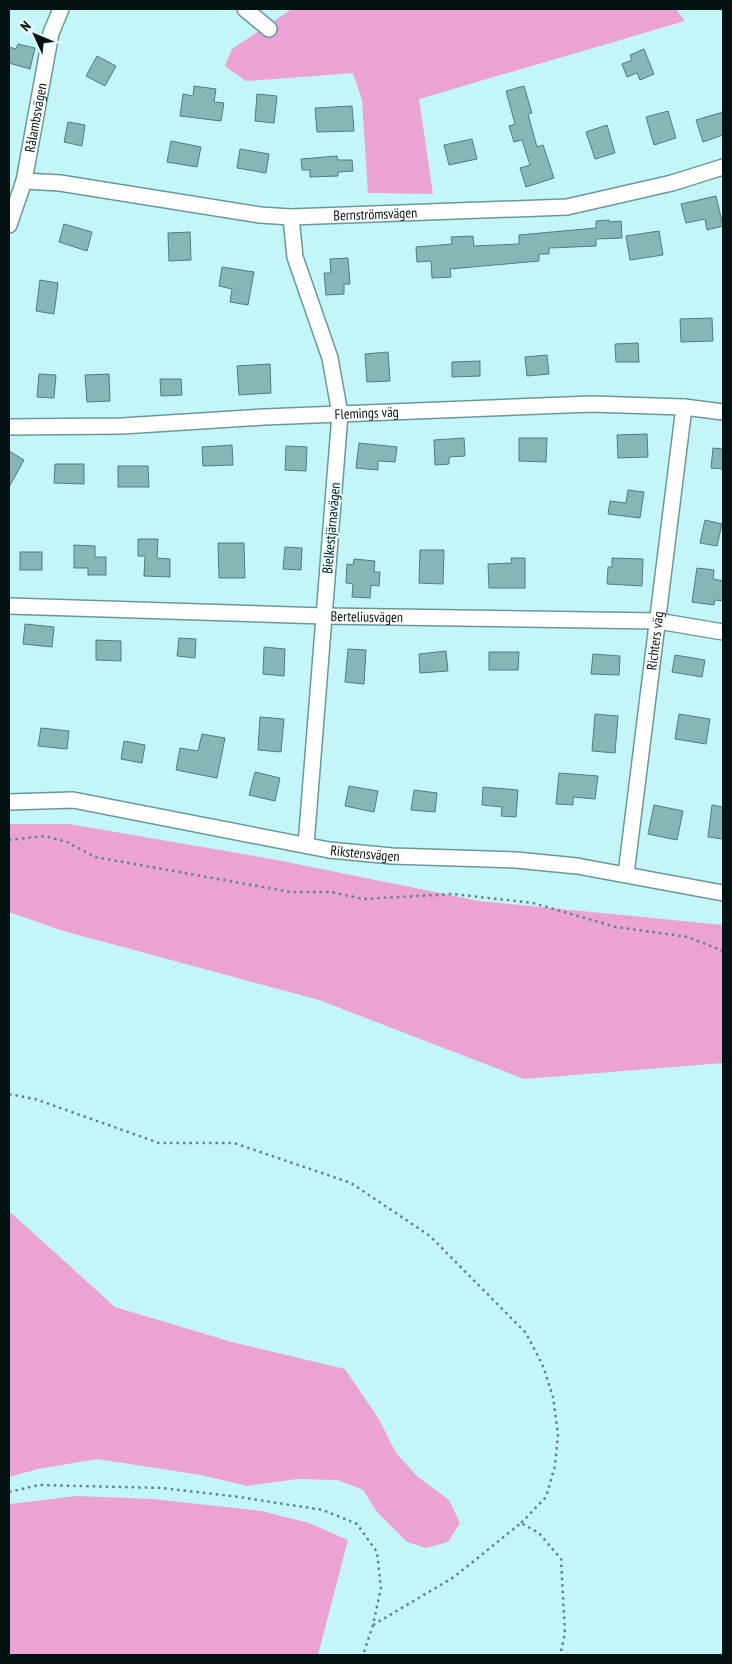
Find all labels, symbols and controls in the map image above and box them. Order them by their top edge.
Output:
north arrow [10,10,60,60]
text: N [17,17,35,35]
street label: Rålambsvägen [20,81,51,154]
street label: Bernströmsvägen [333,203,417,224]
street label: Flemings väg [334,403,399,423]
street label: Bielkestjärnavägen [318,482,344,574]
street label: Berteliusvägen [331,607,403,626]
street label: Richters väg [642,610,668,671]
street label: Rikstensvägen [330,841,400,865]

